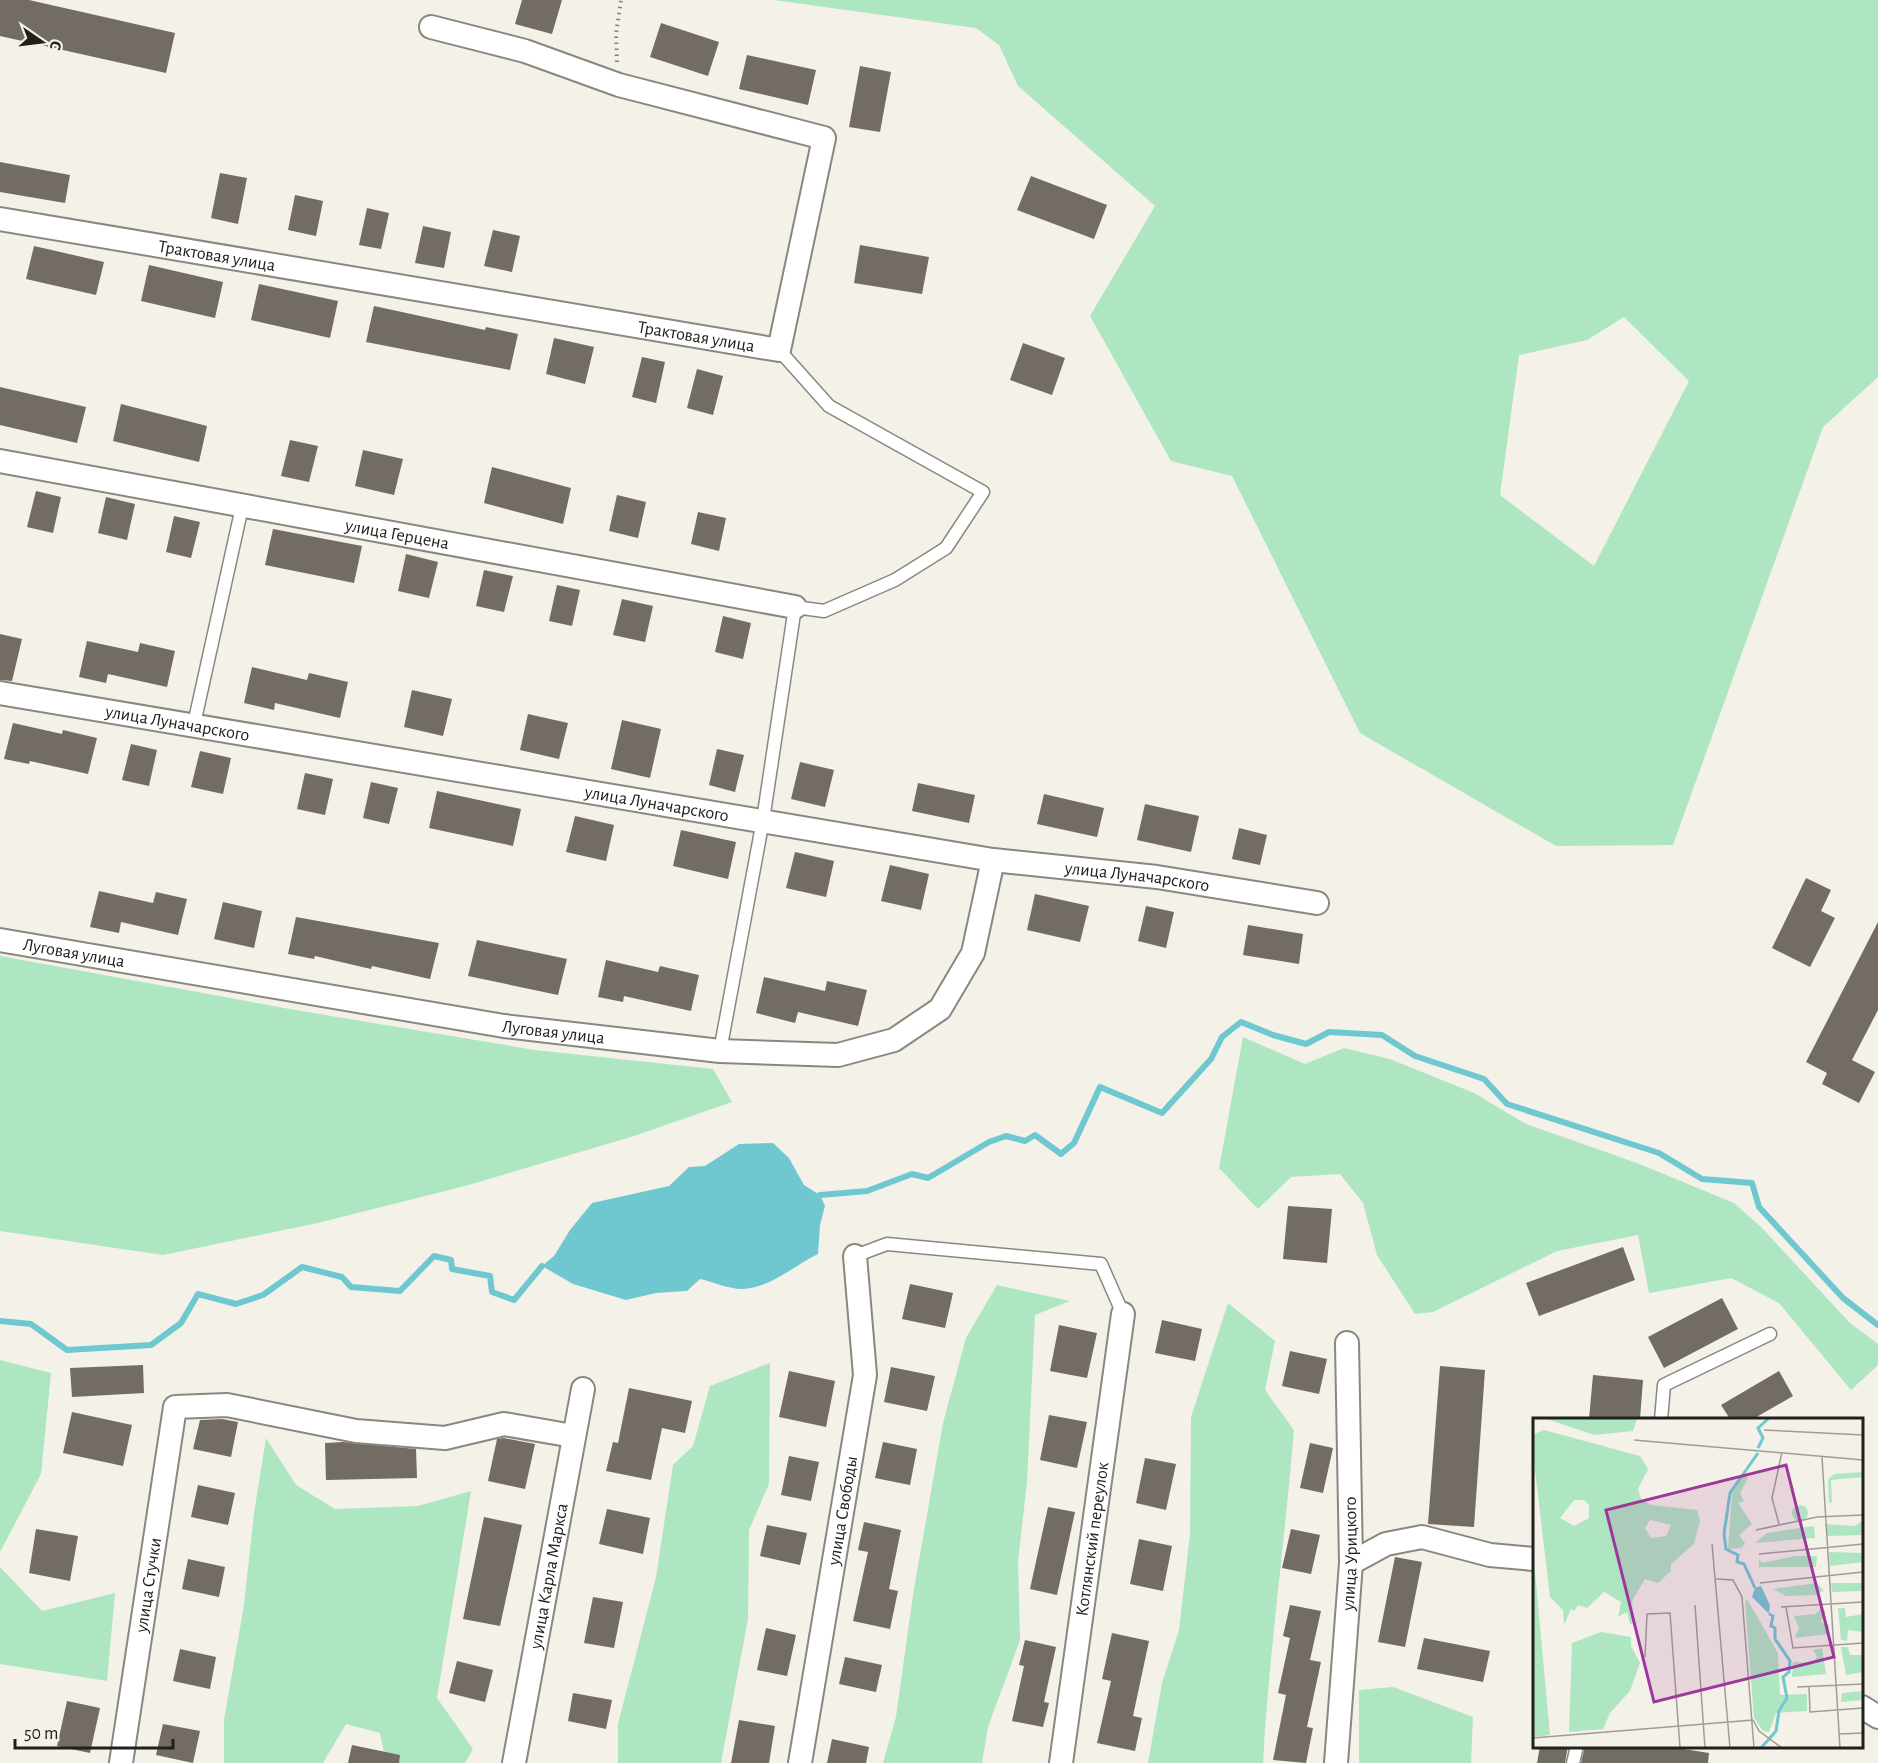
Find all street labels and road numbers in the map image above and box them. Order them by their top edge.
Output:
street label: Трактовая улица [157,238,277,275]
street label: Трактовая улица [636,318,756,356]
street label: улица Герцена [343,516,450,553]
street label: улица Луначарского [103,703,251,745]
street label: улица Луначарского [582,783,730,825]
street label: улица Луначарского [1063,859,1211,895]
street label: Луговая улица [22,936,126,971]
street label: Луговая улица [501,1018,605,1048]
street label: улица Свободы [825,1455,861,1568]
street label: Котлянский переулок [1073,1460,1113,1618]
street label: улица Урицкого [1339,1496,1361,1612]
street label: улица Карла Маркса [527,1502,572,1652]
street label: улица Стучки [133,1536,165,1635]

